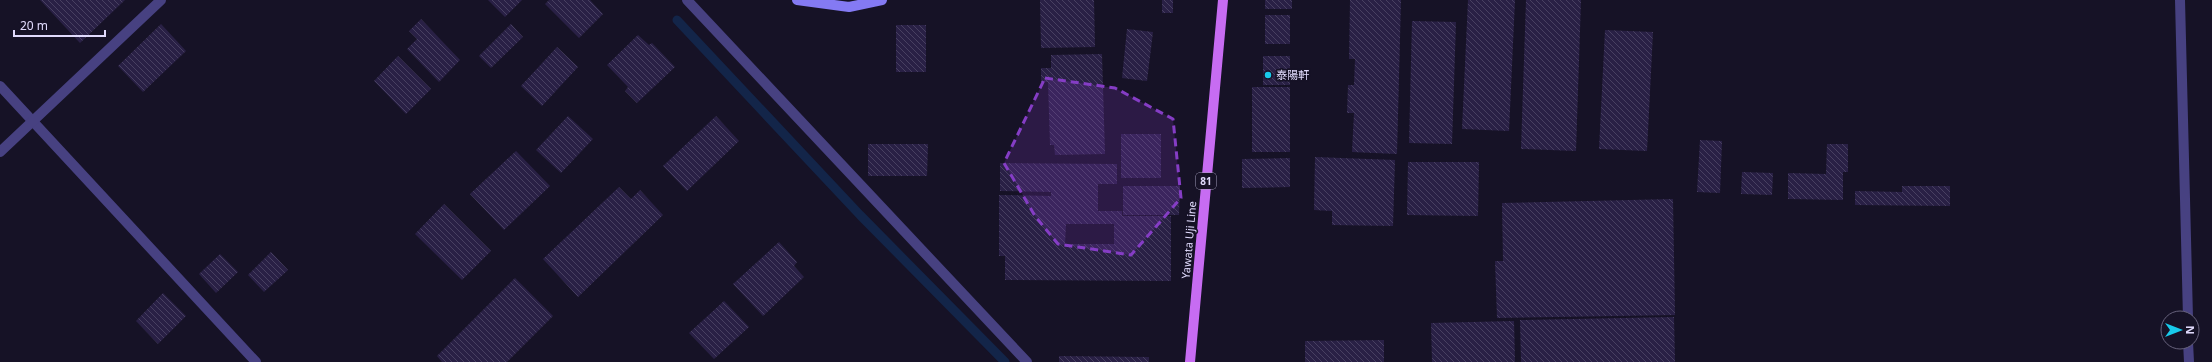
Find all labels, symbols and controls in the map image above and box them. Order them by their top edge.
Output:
scale bar [14,12,105,38]
text: 20 m [20,17,48,34]
place label: 泰陽軒 [1276,67,1310,82]
marker: 泰陽軒 [1263,70,1273,80]
road number: 81 [1196,173,1216,189]
street label: Yawata Uji Line [1178,201,1199,279]
north arrow [2160,310,2200,350]
text: N [2183,326,2198,334]

